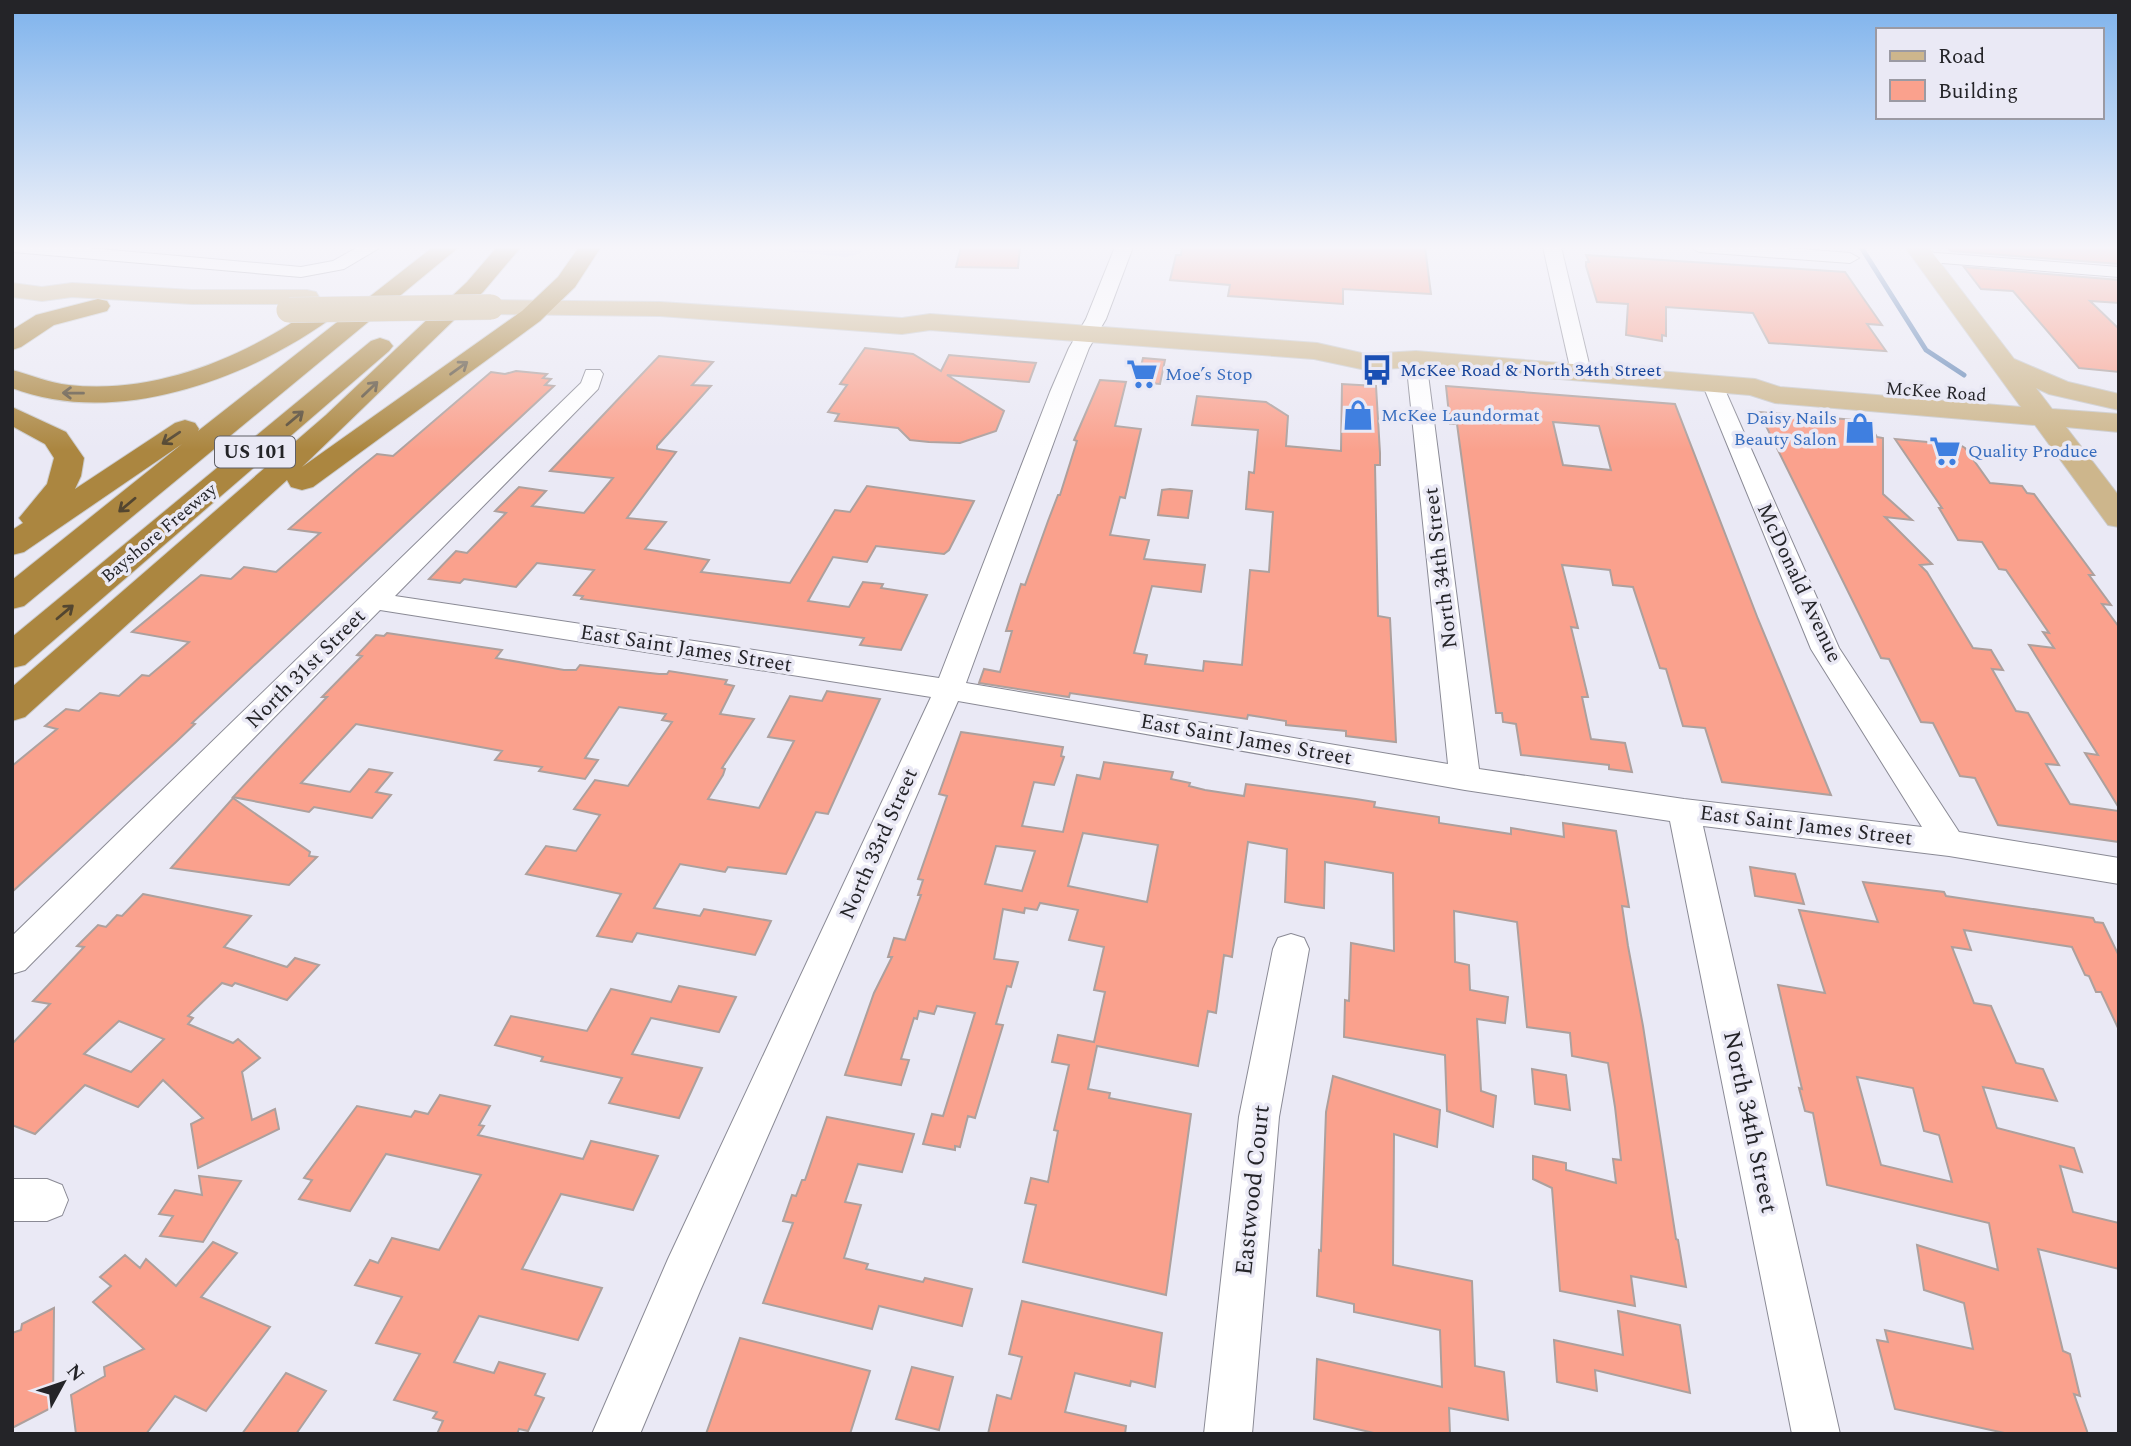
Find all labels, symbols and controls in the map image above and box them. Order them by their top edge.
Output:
legend [1876,28,2103,119]
text: Road [1938,41,1985,73]
text: Building [1938,76,2018,108]
bus stop icon: McKee Road & North 34th Street [1360,353,1394,387]
supermarket icon: Moe’s Stop [1125,357,1159,391]
place label: McKee Road & North 34th Street [1400,357,1662,384]
one-way arrow [449,361,468,375]
place label: Moe’s Stop [1165,361,1253,388]
street label: McKee Road [1885,375,1987,409]
one-way arrow [362,380,379,397]
one-way arrow [62,386,85,399]
shop icon: McKee Laundormat [1341,398,1375,432]
place label: McKee Laundormat [1381,402,1540,429]
place label: Daisy Nails Beauty Salon [1734,405,1837,453]
one-way arrow [286,410,304,426]
shop icon: Daisy Nails Beauty Salon [1843,411,1877,445]
one-way arrow [161,431,181,445]
supermarket icon: Quality Produce [1928,434,1962,468]
road number: US 101 [215,436,295,467]
place label: Quality Produce [1968,438,2098,465]
street label: Bayshore Freeway [95,476,224,589]
street label: North 34th Street [1415,485,1467,651]
one-way arrow [119,497,137,513]
street label: McDonald Avenue [1748,498,1850,668]
street label: North 31st Street [238,601,374,737]
one-way arrow [55,604,73,620]
street label: East Saint James Street [578,616,794,682]
street label: East Saint James Street [1138,706,1354,774]
street label: North 33rd Street [831,763,927,925]
street label: East Saint James Street [1698,797,1914,855]
street label: North 34th Street [1713,1027,1787,1217]
street label: Eastwood Court [1226,1103,1280,1277]
north arrow [28,1348,98,1418]
text: N [59,1358,91,1388]

